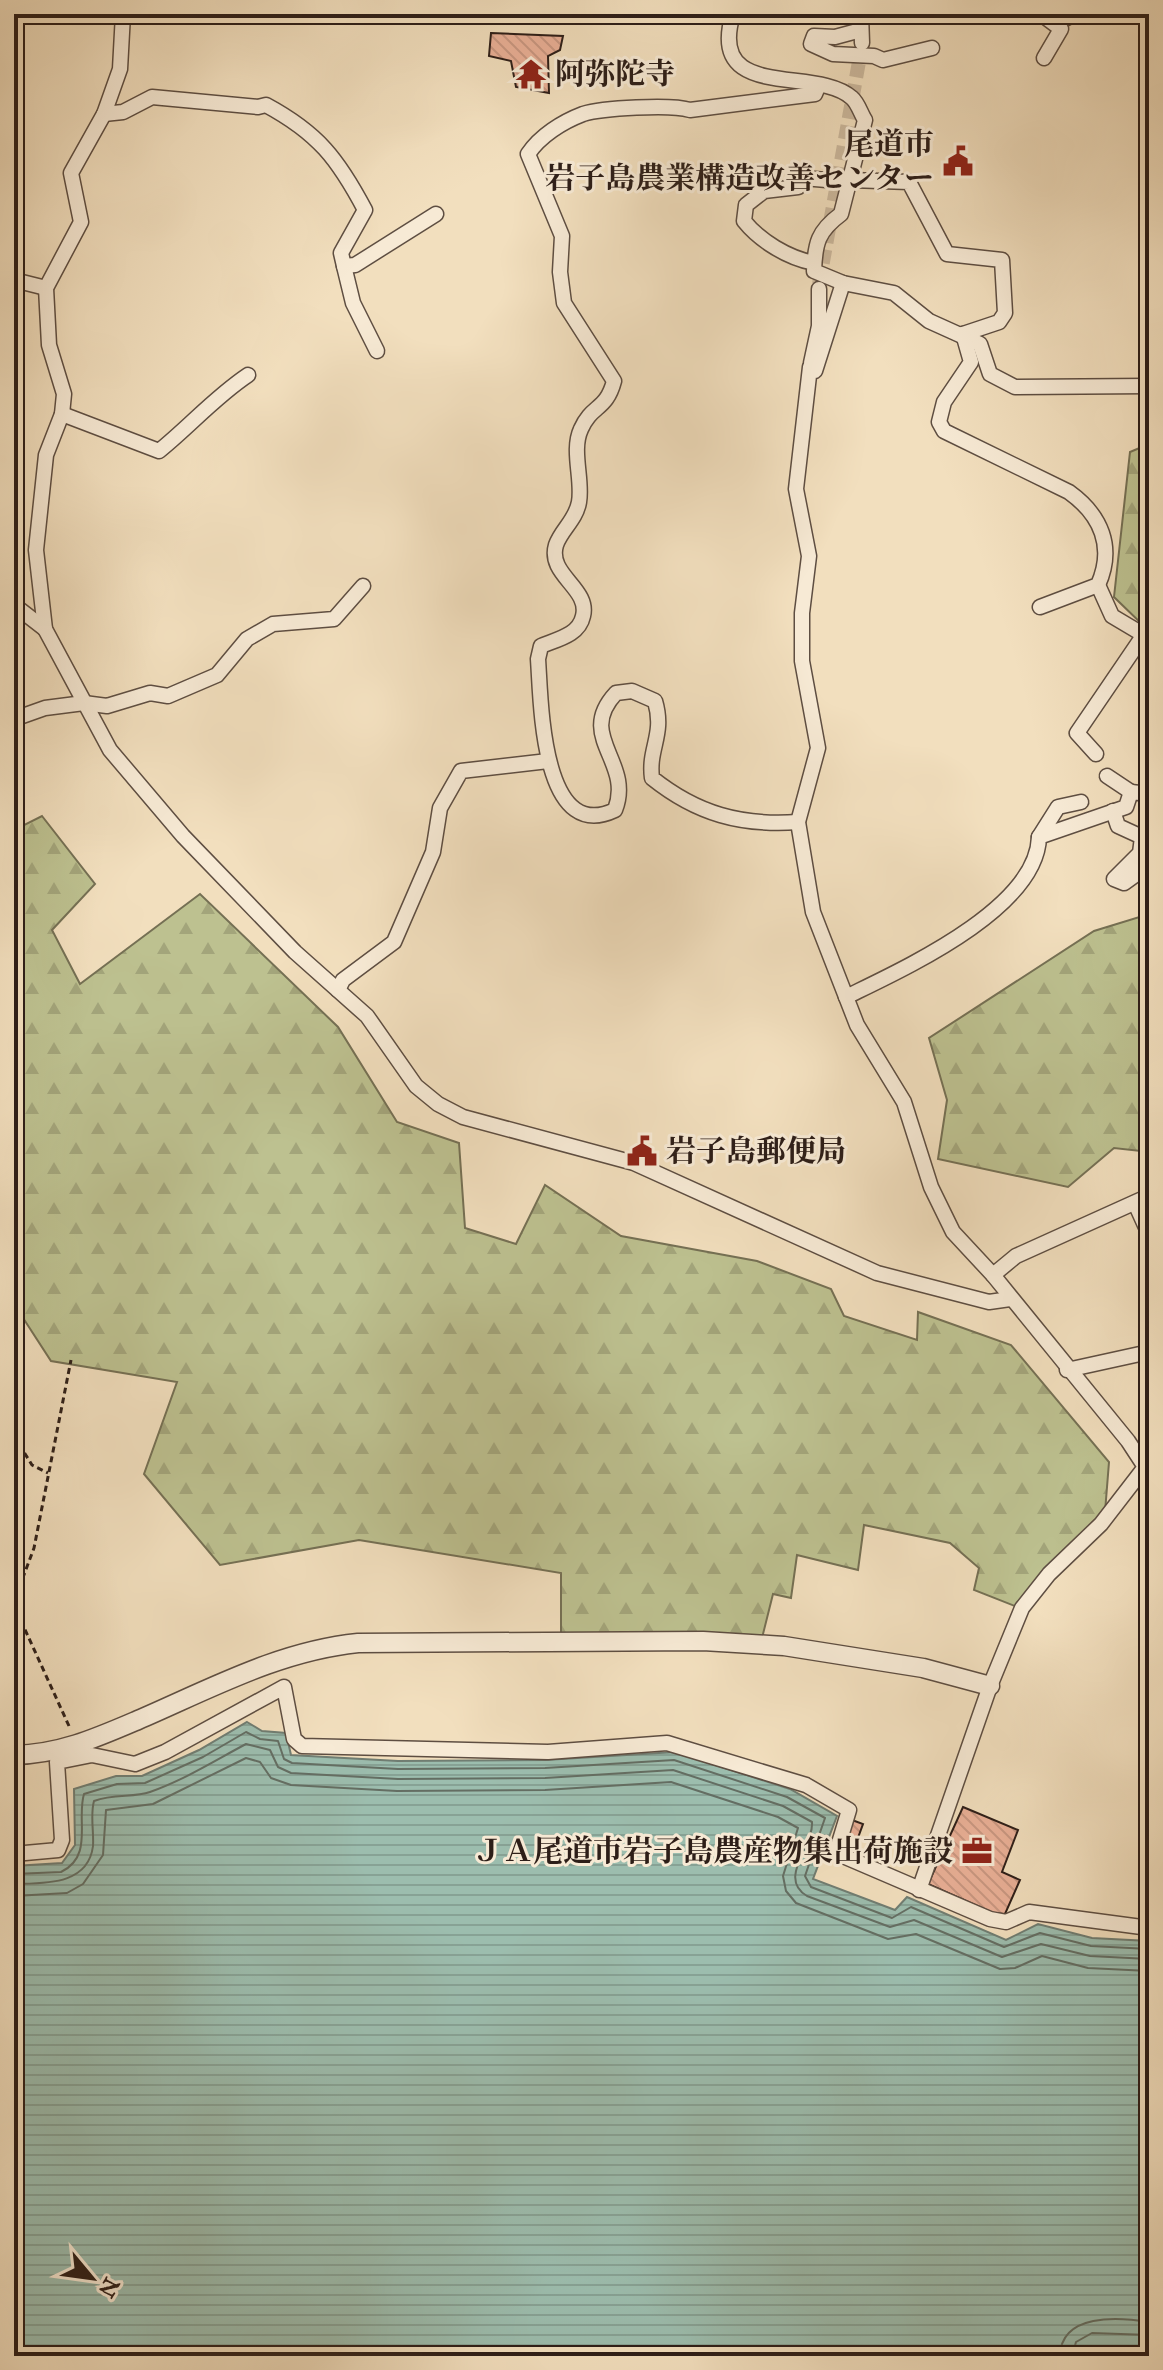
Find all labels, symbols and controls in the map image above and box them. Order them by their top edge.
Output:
place label: 阿弥陀寺 [555,56,675,92]
temple icon: 阿弥陀寺 [514,57,548,91]
place label: 尾道市 岩子島農業構造改善センター [545,126,934,196]
public building icon: 尾道市 岩子島農業構造改善センター [941,144,975,178]
place label: 岩子島郵便局 [666,1133,846,1169]
public building icon: 岩子島郵便局 [625,1134,659,1168]
place label: ＪＡ尾道市岩子島農産物集出荷施設 [473,1833,953,1869]
office icon: ＪＡ尾道市岩子島農産物集出荷施設 [960,1834,994,1868]
north arrow [52,2238,132,2318]
text: N [93,2273,125,2302]

